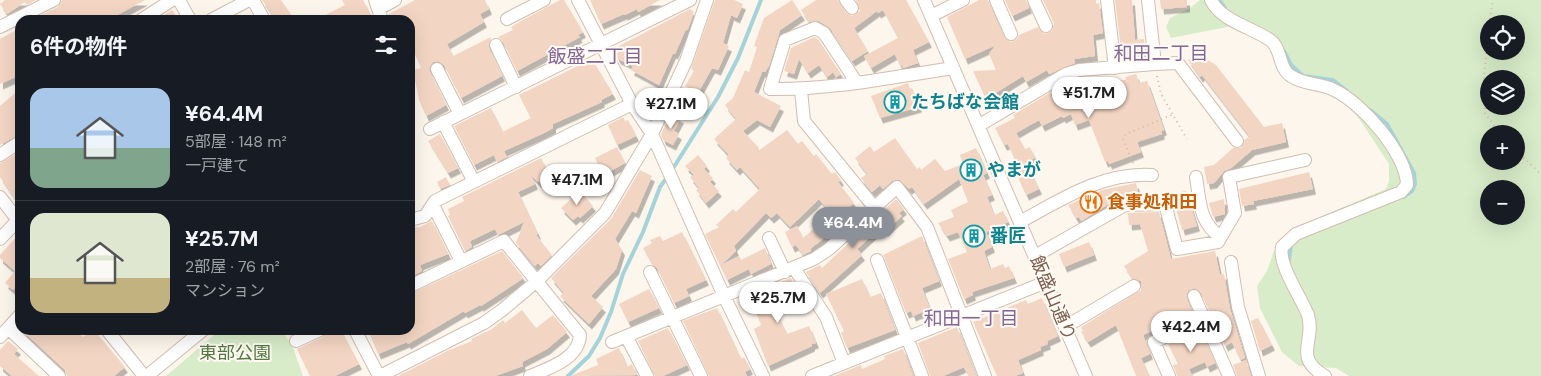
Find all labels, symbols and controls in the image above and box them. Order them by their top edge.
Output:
map controls [1480,15,1525,225]
button: locate [1480,15,1525,60]
icon: filters [372,31,400,59]
text: 6件の物件 [30,33,127,61]
district label: 和田二丁目 [1113,41,1209,66]
district label: 飯盛二丁目 [547,44,643,69]
button: layers [1480,70,1525,115]
pin: ¥51.7M [1048,76,1130,119]
text: ¥51.7M [1063,82,1115,103]
pin: ¥27.1M [630,88,712,130]
building icon: たちばな会館 [883,90,907,114]
place label: たちばな会館 [911,90,1019,114]
text: ¥27.1M [646,93,696,114]
text: ¥64.4M [185,100,263,128]
icon: home [70,108,130,168]
button: + [1480,125,1525,170]
text: 5部屋 · 148 m² [185,131,287,152]
text: 一戸建て [185,155,249,176]
building icon: やまが [959,158,983,182]
place label: やまが [987,158,1041,182]
pin: ¥47.1M [536,164,618,206]
text: ¥47.1M [551,169,603,190]
button: − [1480,180,1525,225]
restaurant icon: 食事処和田 [1079,190,1103,214]
place label: 食事処和田 [1107,190,1197,214]
pin: ¥64.4M [812,206,894,249]
text: ¥64.4M [823,212,883,233]
building icon: 番匠 [962,224,986,248]
place label: 番匠 [990,224,1026,248]
text: ¥25.7M [185,225,258,253]
icon: home [70,233,130,293]
street label: 飯盛山通り [1024,252,1082,344]
text: 2部屋 · 76 m² [185,256,280,277]
text: マンション [185,280,265,301]
pin: ¥25.7M [737,282,819,324]
text: ¥25.7M [750,287,806,308]
district label: 和田一丁目 [923,306,1019,331]
pin: ¥42.4M [1150,310,1232,353]
text: ¥42.4M [1162,316,1220,337]
park label: 東部公園 [199,341,271,365]

